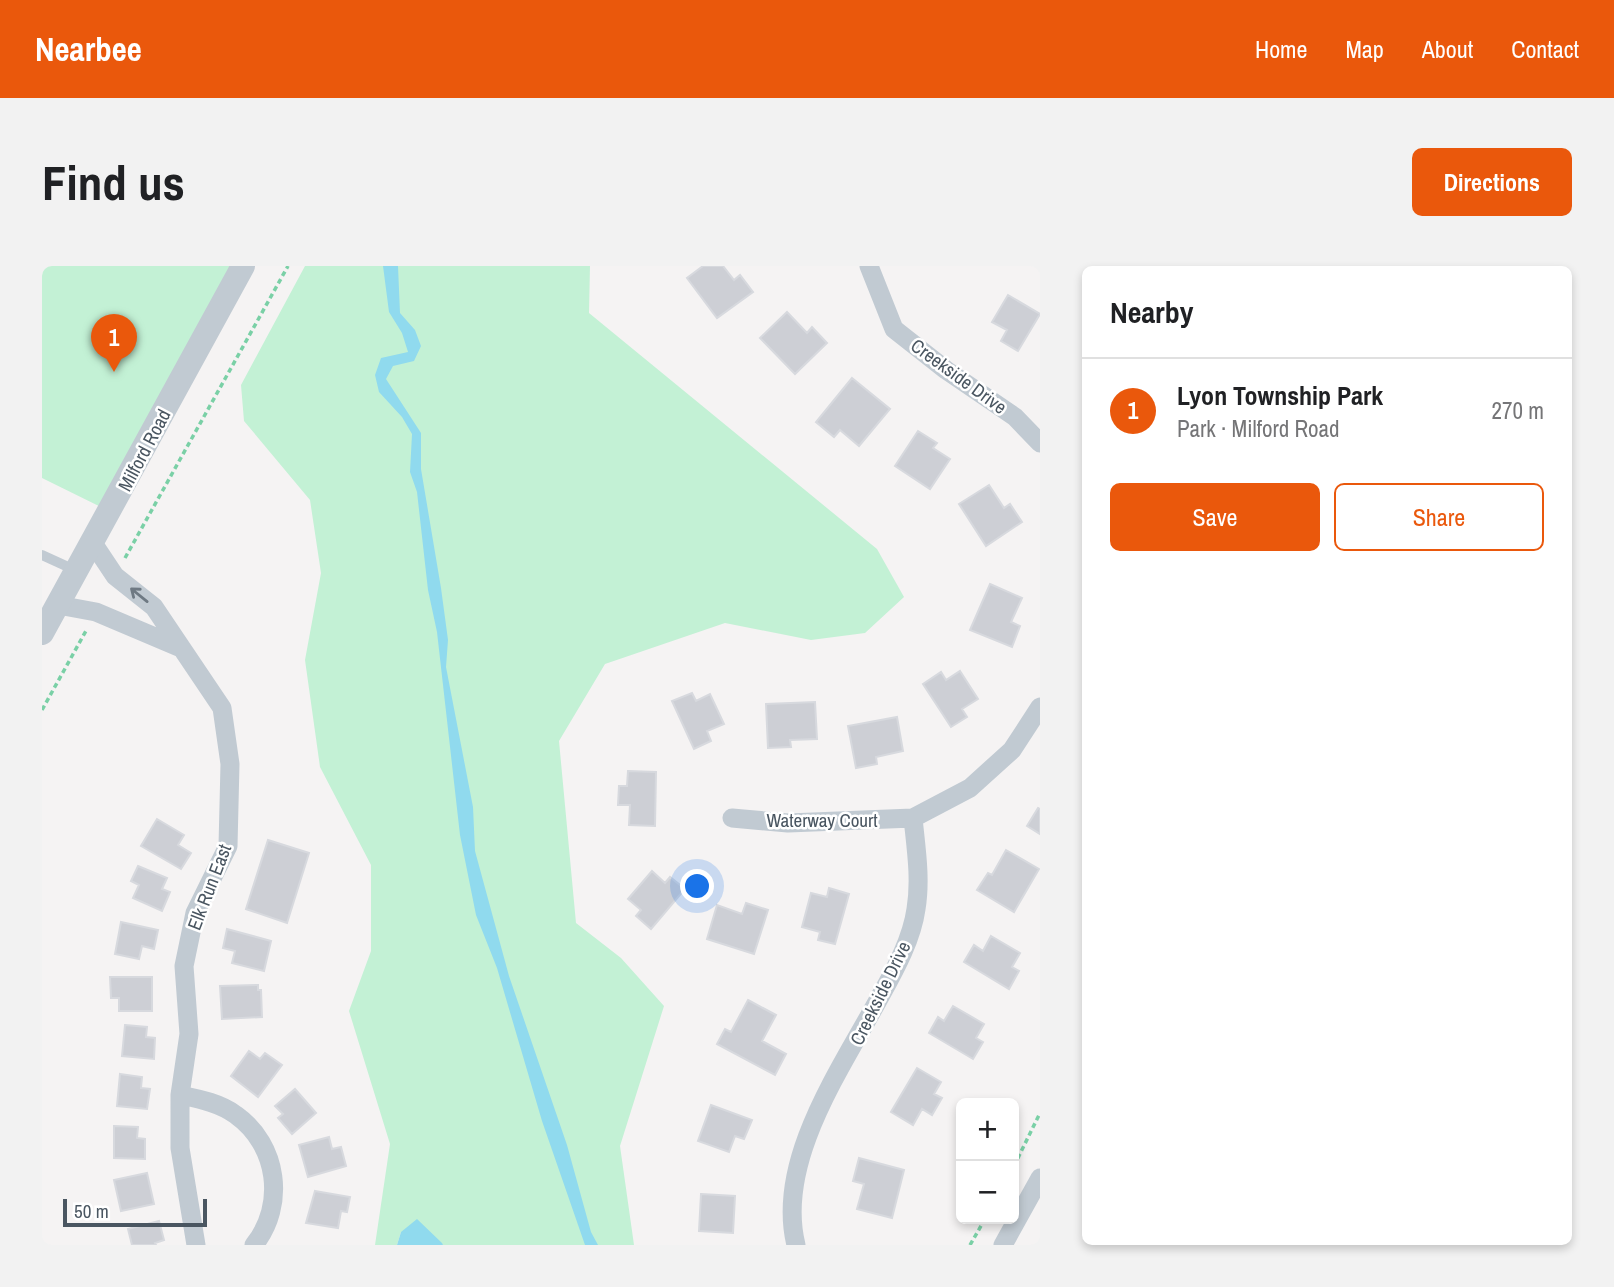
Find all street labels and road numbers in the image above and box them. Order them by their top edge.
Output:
street label: Creekside Drive [906,332,1012,420]
street label: Milford Road [112,405,176,495]
street label: Waterway Court [766,807,878,833]
street label: Elk Run East [181,840,238,934]
street label: Creekside Drive [844,937,916,1049]

